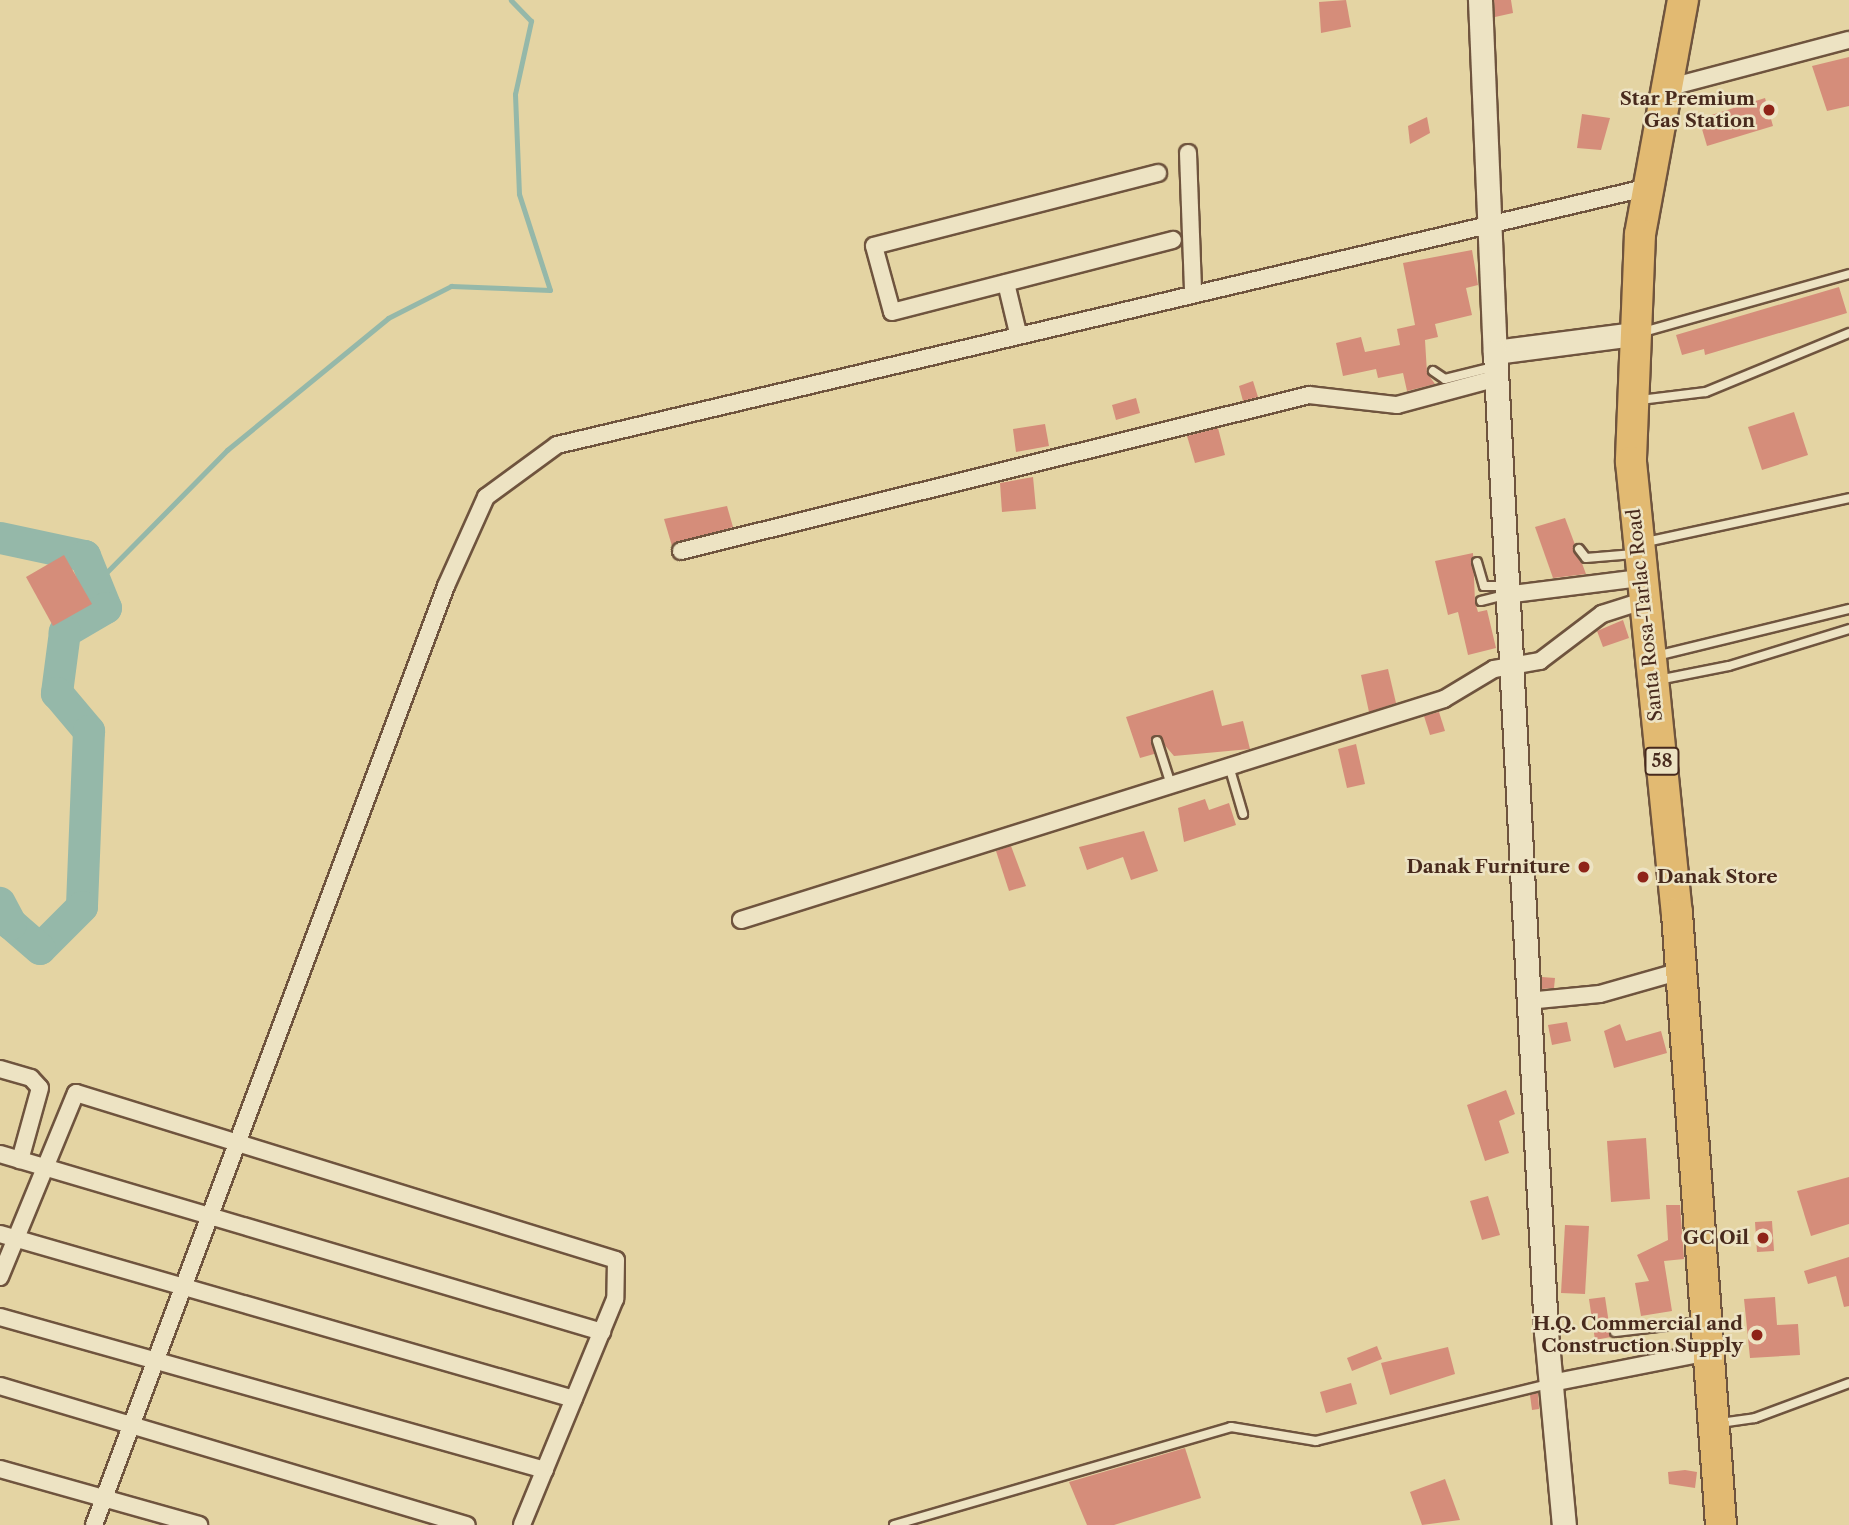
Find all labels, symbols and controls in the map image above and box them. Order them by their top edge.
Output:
place label: Star Premium Gas Station [1619,88,1755,132]
marker: Star Premium Gas Station [1761,102,1777,118]
street label: Santa Rosa-Tarlac Road [1622,507,1668,723]
road number: 58 [1643,746,1681,776]
place label: Danak Furniture [1406,856,1570,878]
marker: Danak Furniture [1576,859,1592,875]
place label: Danak Store [1657,866,1778,888]
marker: Danak Store [1635,869,1651,885]
place label: GC Oil [1683,1227,1749,1249]
marker: GC Oil [1755,1230,1771,1246]
place label: H.Q. Commercial and Construction Supply [1533,1313,1743,1357]
marker: H.Q. Commercial and Construction Supply [1749,1327,1765,1343]

